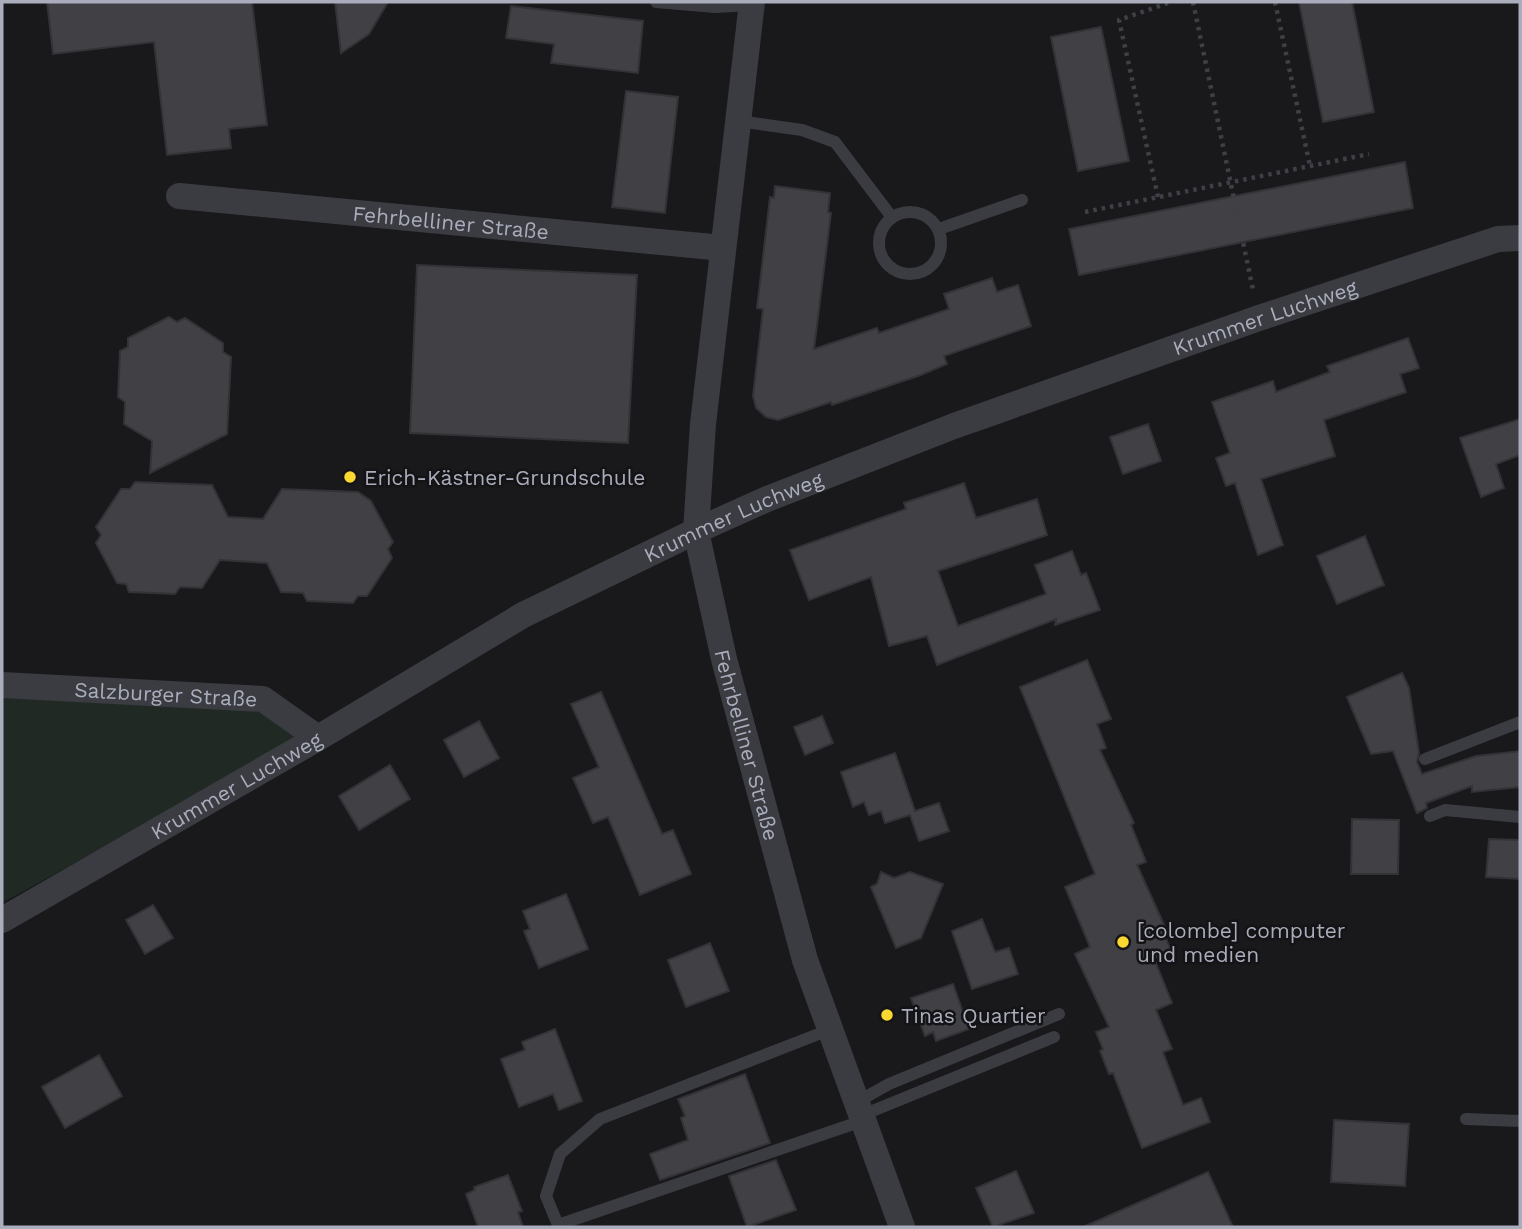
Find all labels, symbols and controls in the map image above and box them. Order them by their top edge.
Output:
street label: Fehrbelliner Straße [351,200,550,244]
street label: Krummer Luchweg [1169,274,1361,360]
place label: Erich-Kästner-Grundschule [364,465,645,490]
street label: Krummer Luchweg [640,466,827,567]
marker: Erich-Kästner-Grundschule [342,469,358,485]
street label: Fehrbelliner Straße [710,647,785,843]
street label: Salzburger Straße [74,676,258,711]
street label: Krummer Luchweg [146,726,327,844]
place label: [colombe] computer und medien [1137,918,1346,967]
marker: [colombe] computer und medien [1115,934,1131,950]
place label: Tinas Quartier [901,1003,1046,1028]
marker: Tinas Quartier [879,1007,895,1023]

